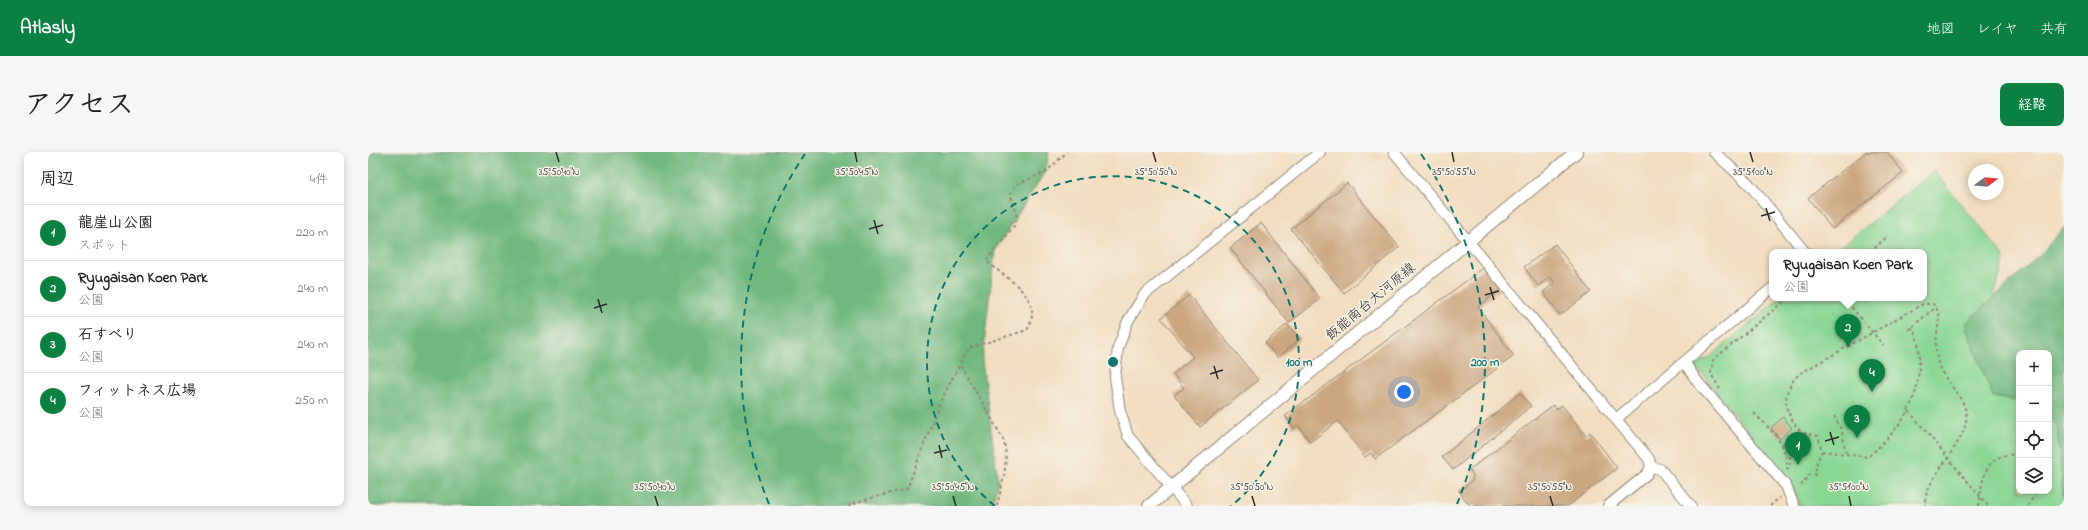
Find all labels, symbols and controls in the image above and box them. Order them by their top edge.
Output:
text: Atlasly [20,15,75,42]
text: 地図 [1927,19,1955,40]
text: レイヤ [1977,19,2018,40]
text: 共有 [2040,19,2068,40]
button: 経路 [2000,83,2064,126]
text: アクセス [24,86,134,127]
north arrow [1968,164,2004,200]
text: 35°50'40"N [538,165,580,180]
text: 35°50'45"N [836,165,879,180]
text: 35°50'50"N [1135,165,1178,180]
text: 35°50'55"N [1432,165,1476,180]
text: 35°51'00"N [1733,165,1773,180]
text: 周辺 [40,167,74,192]
text: 4件 [310,170,328,189]
text: 龍崖山公園 [78,212,153,234]
text: 1 [51,223,55,242]
text: 220 m [296,223,328,242]
text: スポット [78,236,130,255]
popup [1769,249,1927,301]
text: Ryugaisan Koen Park [1783,254,1913,276]
street label: 飯能南台大河原線 [1321,258,1421,346]
text: Ryugaisan Koen Park [78,267,208,289]
text: 公園 [1783,278,1809,297]
text: 2 [50,279,56,298]
text: 240 m [297,279,328,298]
text: 公園 [78,291,104,310]
pin: 2 [1835,314,1861,347]
text: 石すべり [78,324,138,346]
text: 3 [50,335,56,354]
text: 240 m [297,335,328,354]
text: 公園 [78,348,104,367]
map controls [2016,350,2052,494]
button: + [2016,350,2052,386]
text: 100 m [1286,354,1313,372]
text: 200 m [1470,354,1500,372]
centre of rings [1106,355,1120,369]
pin: 4 [1859,359,1885,392]
text: フィットネス広場 [78,380,197,402]
your location [1394,382,1414,402]
button: − [2016,386,2052,422]
text: 4 [50,391,56,410]
text: 250 m [295,391,328,410]
text: 公園 [78,404,104,423]
pin: 3 [1844,405,1870,438]
button: locate [2016,422,2052,458]
pin: 1 [1785,432,1811,465]
button: layers [2016,458,2052,494]
text: 35°50'40"N [634,480,676,495]
text: 35°50'45"N [932,480,975,495]
text: 35°50'50"N [1231,480,1274,495]
text: 35°50'55"N [1528,480,1572,495]
text: 35°51'00"N [1829,480,1869,495]

